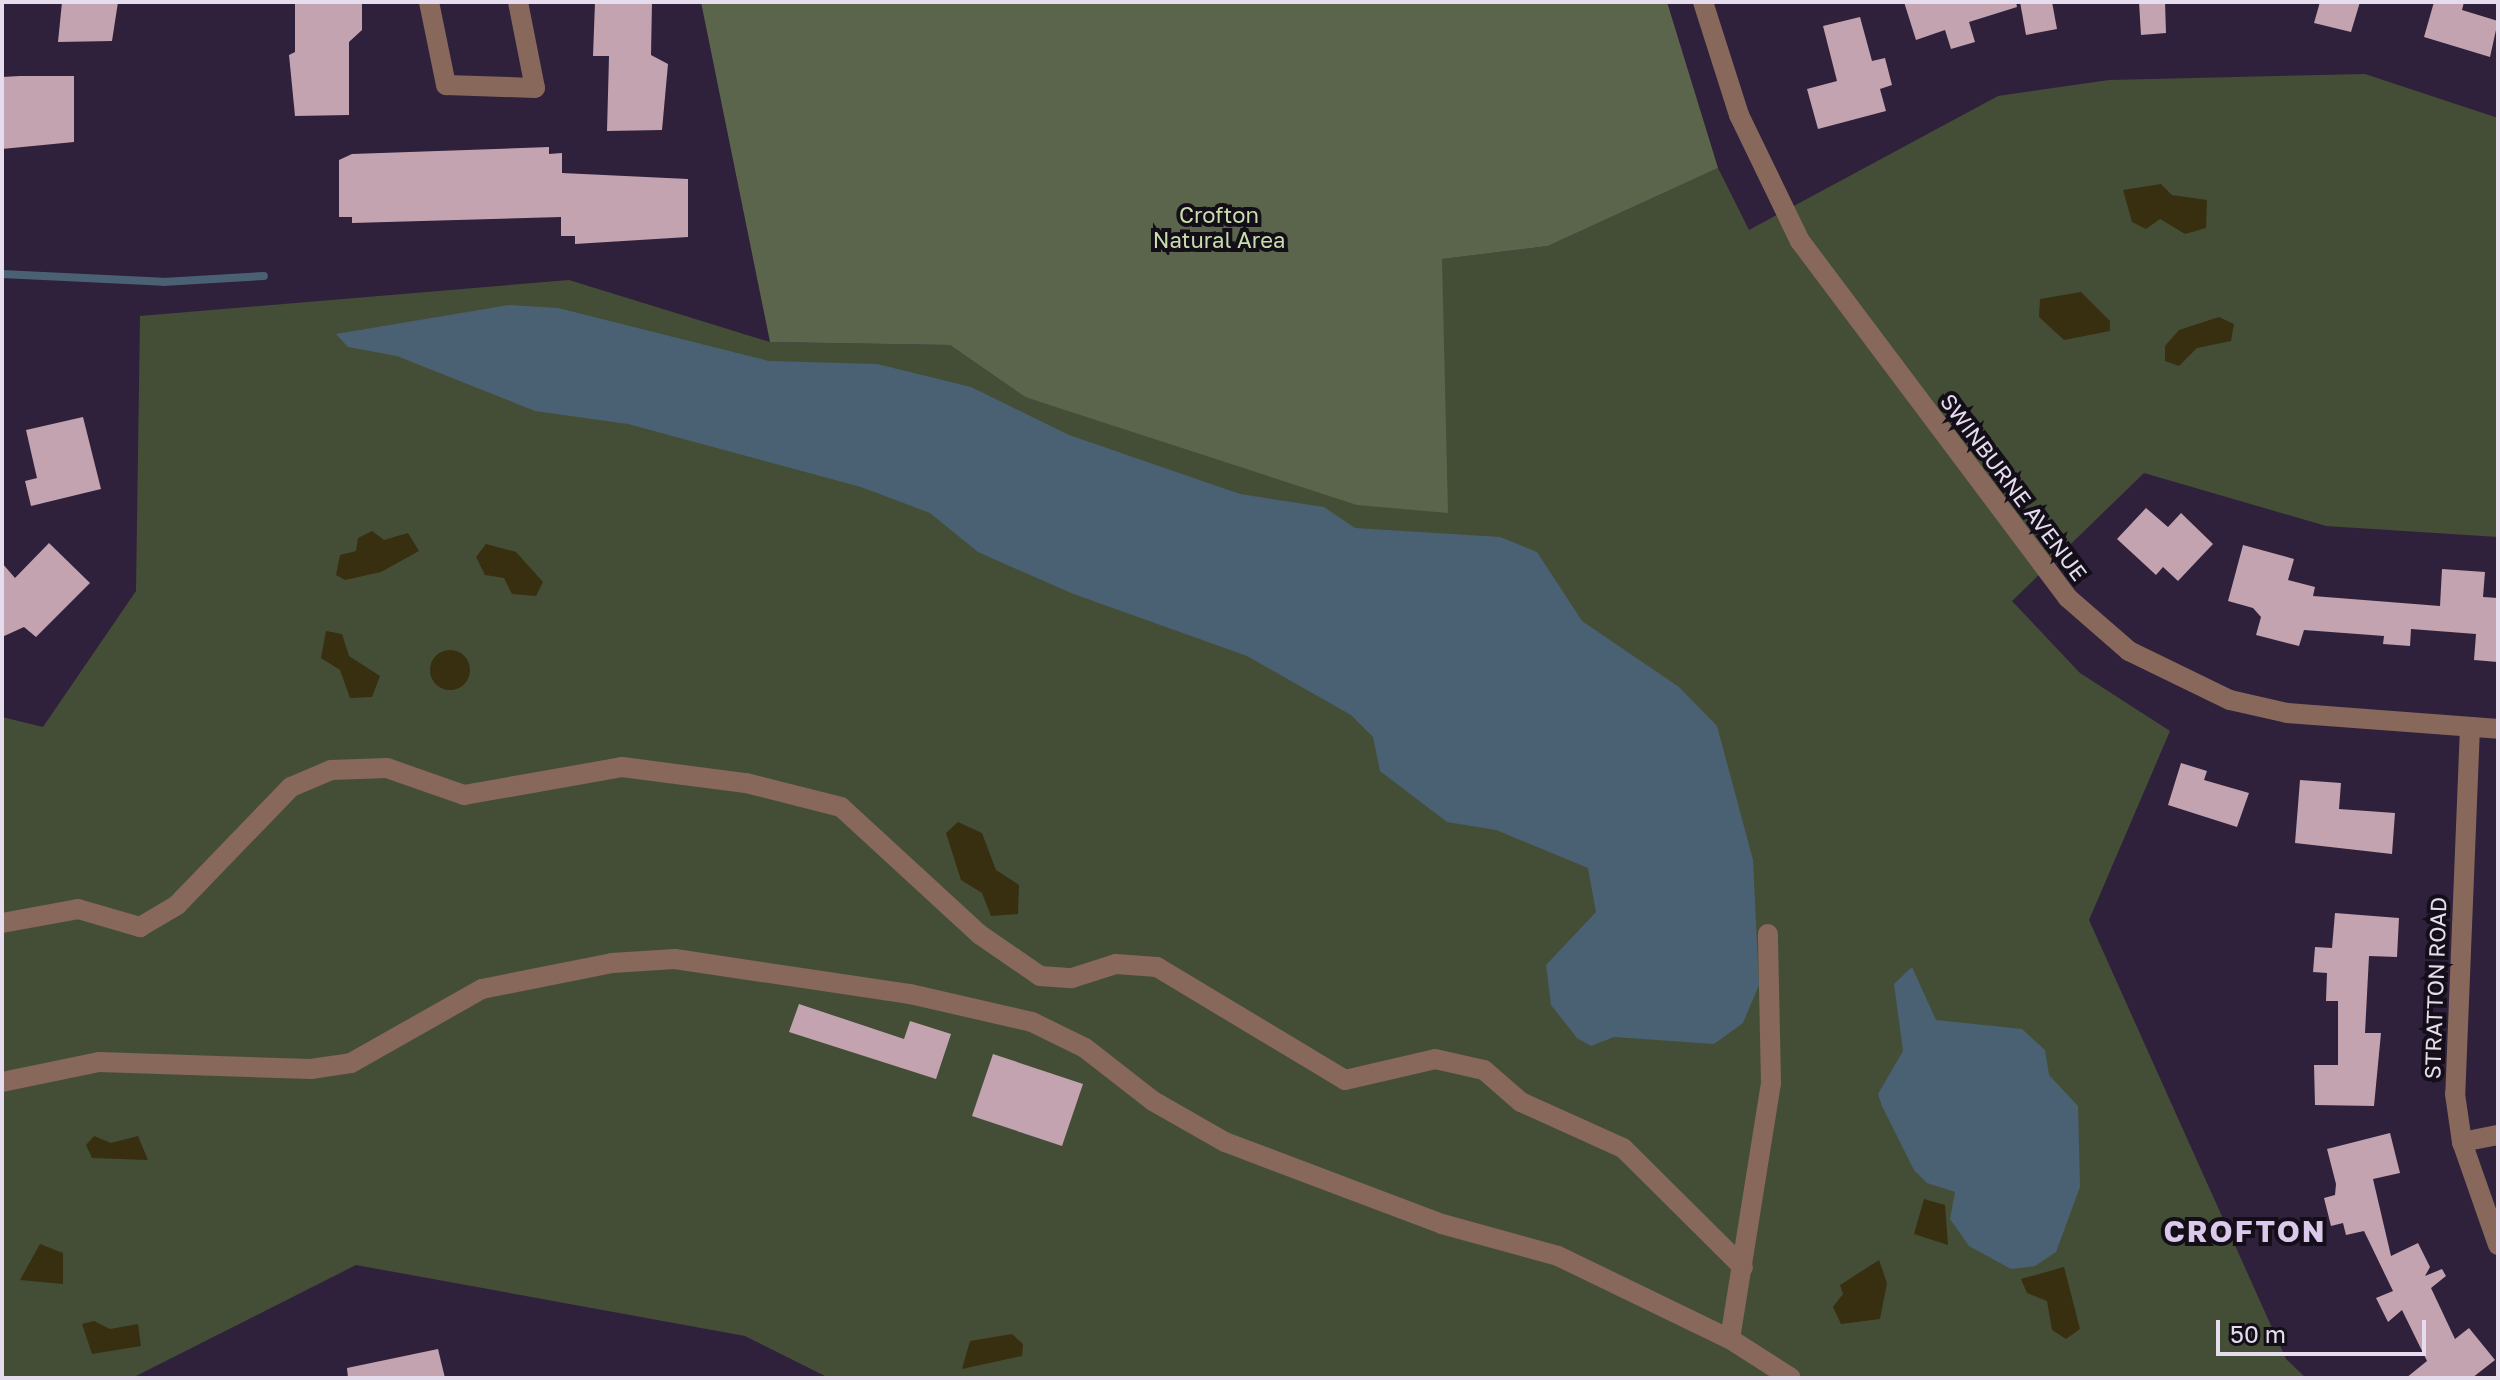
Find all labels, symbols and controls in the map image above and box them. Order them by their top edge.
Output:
park label: Crofton Natural Area [1153,201,1285,252]
street label: SWINBURNE AVENUE [1935,388,2093,586]
street label: STRATTON ROAD [2419,896,2451,1080]
district label: CROFTON [2163,1213,2327,1249]
scale bar [2220,1304,2430,1354]
text: 50 m [2230,1319,2286,1348]

